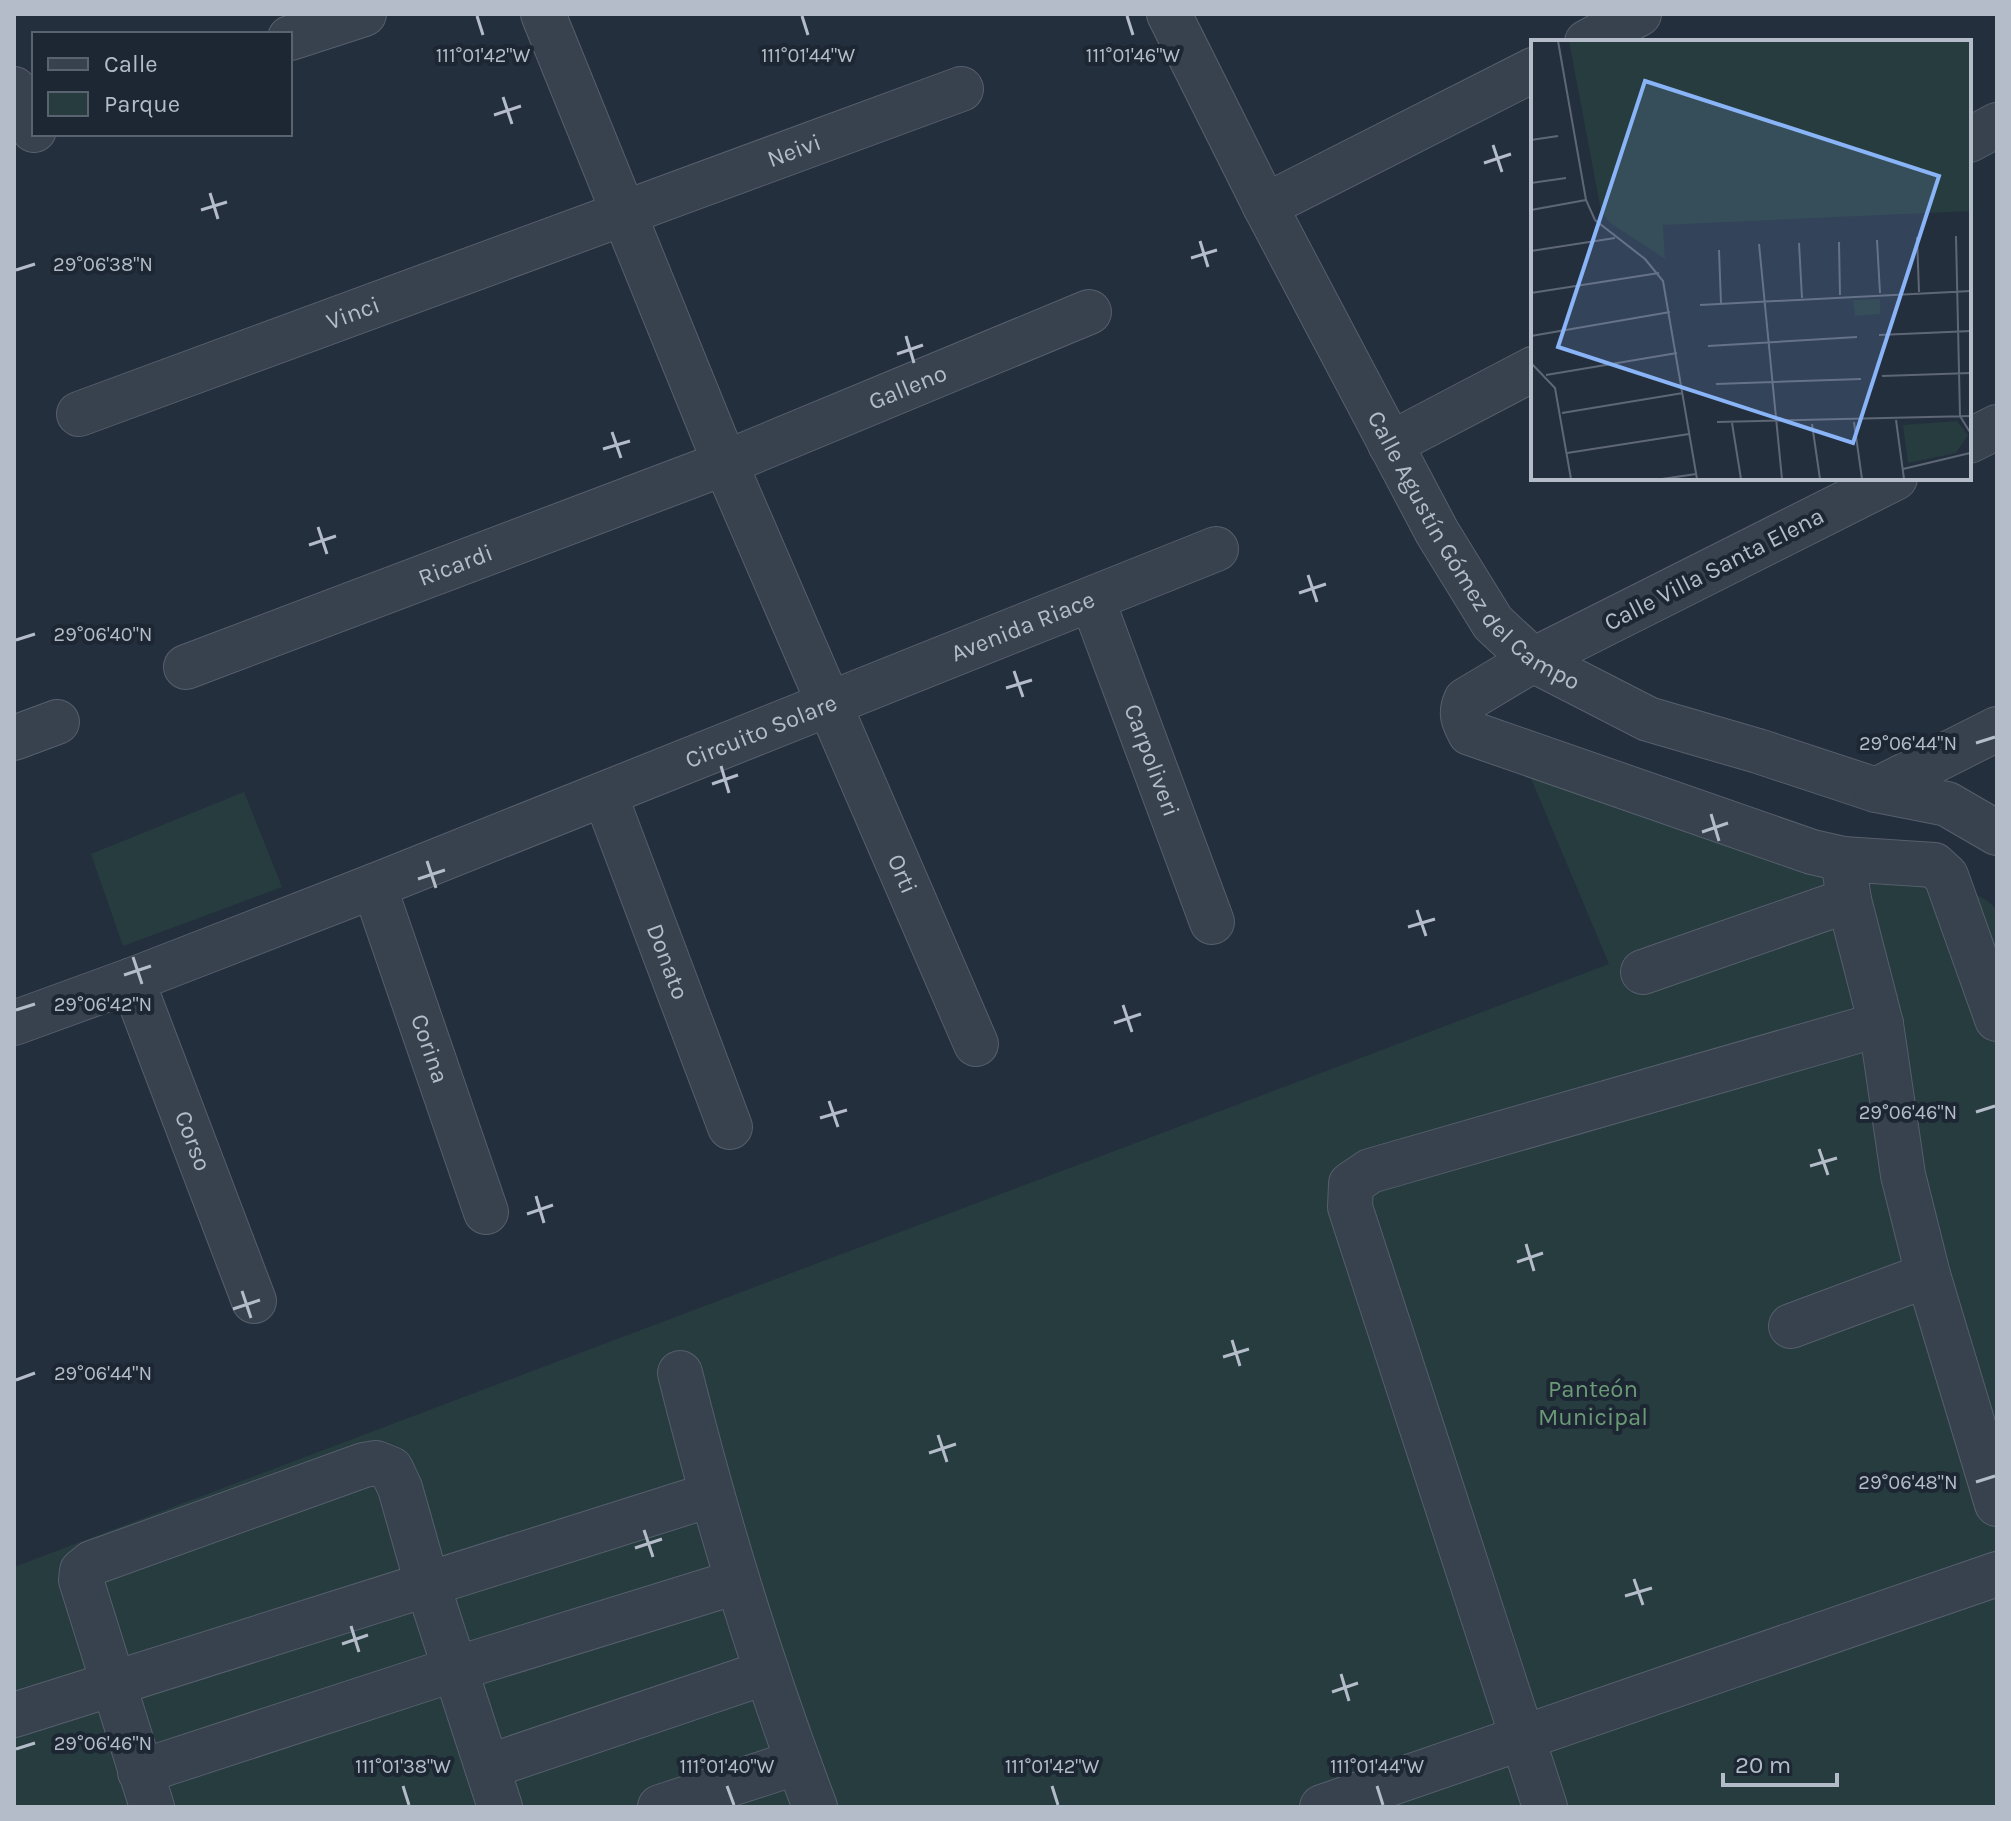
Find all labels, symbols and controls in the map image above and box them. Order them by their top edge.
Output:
legend [32,32,292,136]
inset map [1531,40,1971,480]
text: 111°01'42"W [436,44,530,67]
text: 111°01'44"W [761,44,855,67]
text: 111°01'46"W [1086,44,1180,67]
text: Calle [104,50,158,78]
text: Parque [104,90,180,118]
street label: Neivi [763,128,825,173]
text: 29°06'38"N [53,253,153,276]
street label: Vinci [322,290,383,336]
street label: Galleno [864,359,951,416]
street label: Calle Agustín Gómez del Campo [1362,406,1585,696]
street label: Calle Villa Santa Elena [1599,501,1829,637]
street label: Ricardi [414,538,497,592]
street label: Avenida Riace [947,585,1099,668]
text: 29°06'40"N [54,623,152,646]
street label: Circuito Solare [681,688,841,774]
street label: Carpoliveri [1118,700,1186,820]
text: 29°06'44"N [1859,732,1957,755]
street label: Orti [882,850,923,898]
street label: Donato [641,920,695,1003]
text: 29°06'42"N [54,993,152,1016]
street label: Corina [405,1010,455,1087]
text: 29°06'46"N [1859,1101,1957,1124]
street label: Corso [169,1107,217,1175]
text: 29°06'44"N [54,1362,152,1385]
park label: Panteón Municipal [1538,1375,1648,1431]
text: 29°06'48"N [1858,1471,1958,1494]
text: 29°06'46"N [54,1732,152,1755]
scale bar [1723,1737,1837,1787]
text: 20 m [1735,1751,1791,1779]
text: 111°01'38"W [355,1755,451,1778]
text: 111°01'40"W [680,1755,775,1778]
text: 111°01'42"W [1005,1755,1099,1778]
text: 111°01'44"W [1330,1755,1424,1778]

